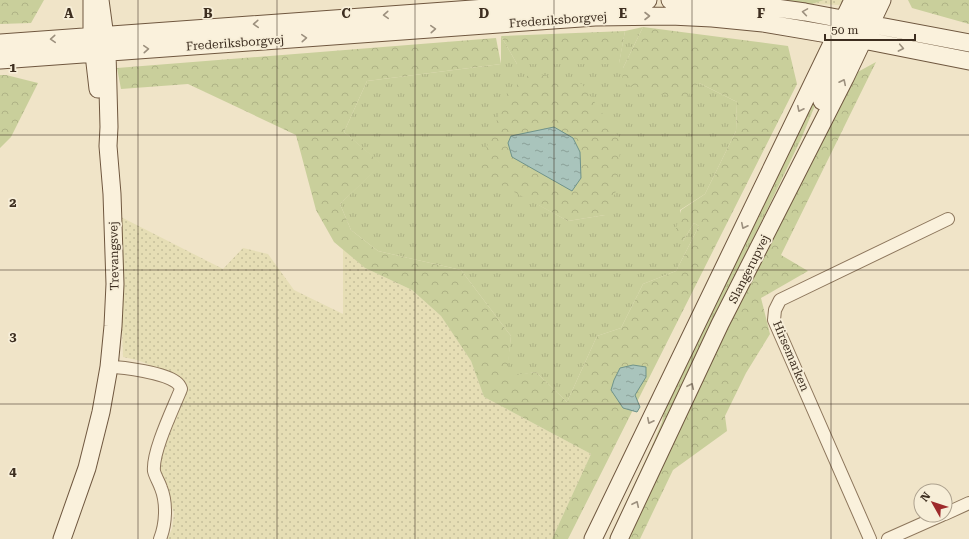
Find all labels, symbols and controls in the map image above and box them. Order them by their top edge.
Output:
text: A [64,6,74,21]
text: B [203,6,213,21]
text: C [341,6,351,21]
text: D [479,6,489,21]
text: E [619,6,627,21]
text: F [757,6,765,21]
one-way arrow [802,8,808,17]
one-way arrow [383,10,389,19]
street label: Frederiksborgvej [508,10,608,30]
one-way arrow [644,12,650,20]
scale bar [825,16,915,42]
one-way arrow [253,20,259,29]
text: 50 m [831,23,858,37]
one-way arrow [430,24,436,33]
street label: Frederiksborgvej [185,33,285,53]
one-way arrow [301,33,307,42]
one-way arrow [50,35,56,44]
one-way arrow [898,43,904,51]
one-way arrow [143,45,149,54]
text: 1 [9,60,17,75]
one-way arrow [838,79,846,86]
one-way arrow [797,105,805,112]
text: 2 [9,195,17,210]
street label: Trevangsvej [106,221,122,291]
one-way arrow [741,222,748,229]
street label: Slangerupvej [726,232,772,306]
street label: Hirsemarken [770,319,812,393]
text: 3 [9,329,17,344]
one-way arrow [686,383,694,390]
one-way arrow [647,417,655,424]
text: 4 [9,464,17,479]
north arrow [913,483,953,523]
text: N [918,489,934,504]
one-way arrow [631,500,639,508]

